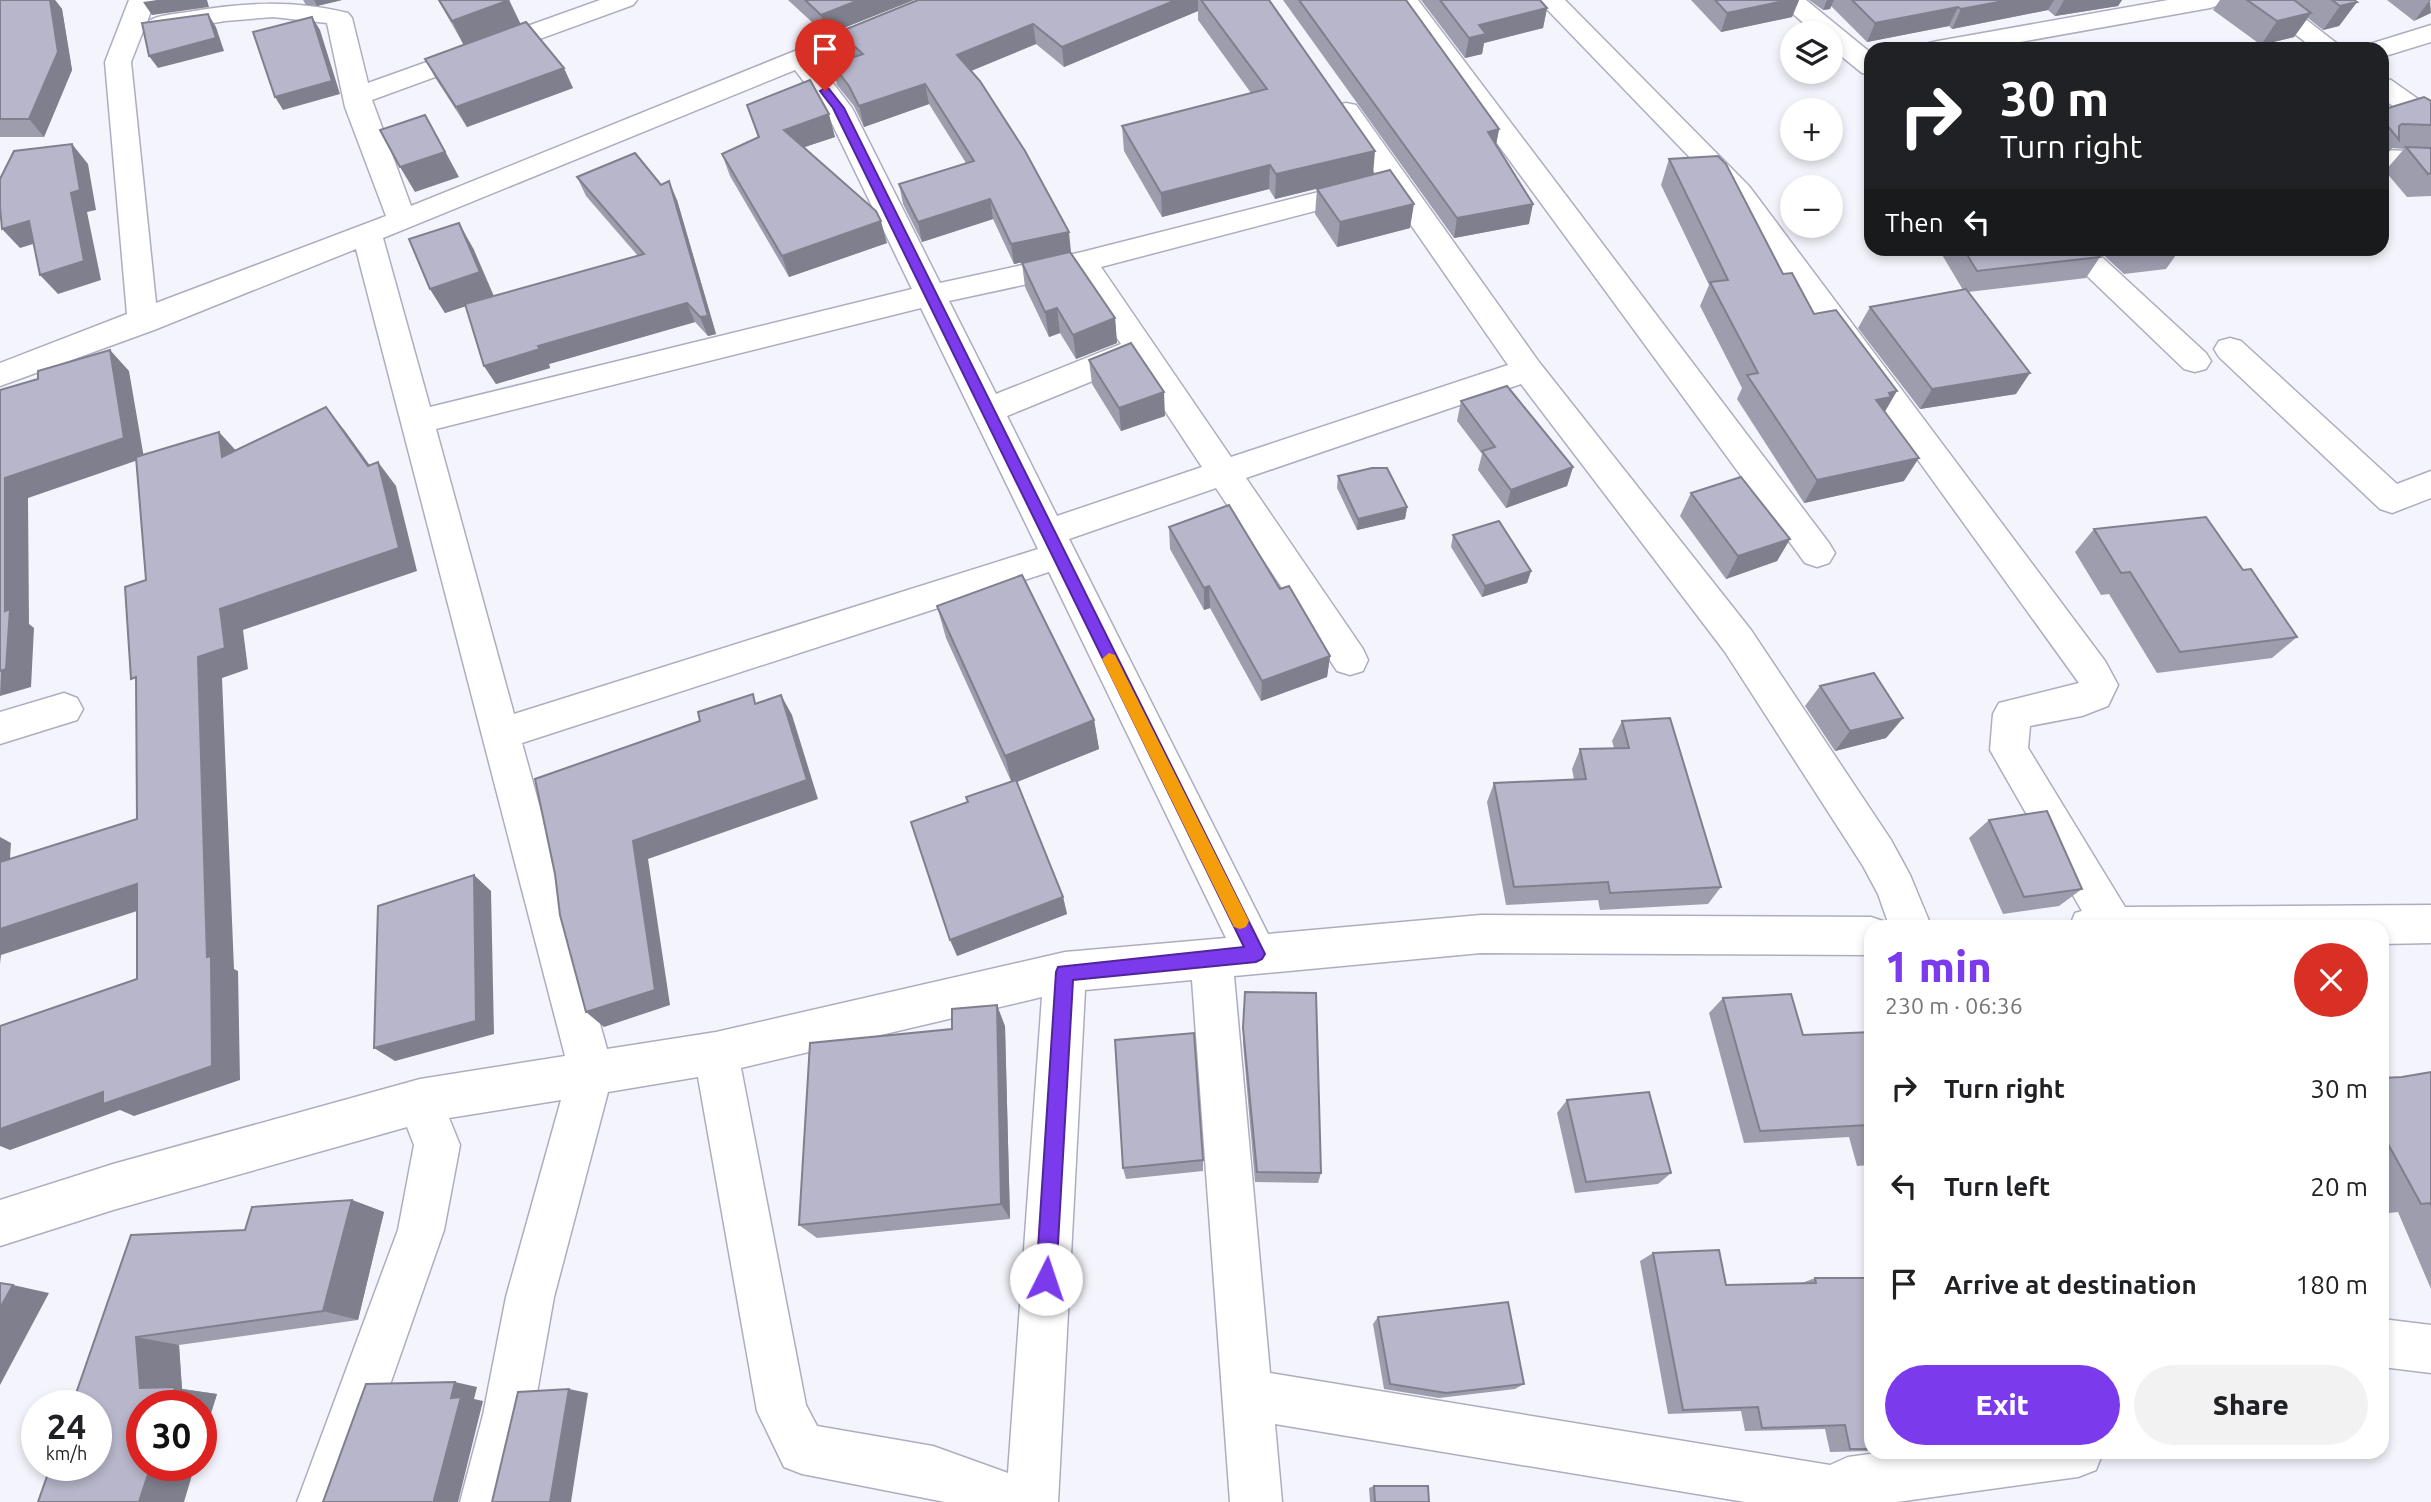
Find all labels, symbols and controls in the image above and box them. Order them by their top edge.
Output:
pin [795,19,855,91]
map controls [1780,21,1843,238]
button: layers [1780,21,1843,84]
icon: arrive [806,30,844,68]
icon: right [1885,70,1976,161]
text: 30 m [2000,70,2109,125]
button: + [1780,98,1843,161]
text: Turn right [2000,128,2142,164]
button: − [1780,175,1843,238]
icon: left [1958,203,1996,241]
text: Then [1885,208,1944,237]
text: 1 min [1885,943,1992,990]
button: close [2294,943,2368,1017]
text: 230 m · 06:36 [1885,993,2023,1018]
icon: right [1885,1069,1923,1107]
text: Turn right [1944,1074,2065,1103]
text: 30 m [2310,1074,2368,1103]
icon: left [1885,1167,1923,1205]
text: Turn left [1944,1172,2050,1201]
text: 20 m [2310,1172,2368,1201]
position arrow [1009,1242,1083,1316]
icon: arrive [1885,1265,1923,1303]
text: Arrive at destination [1944,1270,2197,1299]
text: 180 m [2296,1270,2368,1299]
button: Exit [1885,1365,2120,1445]
button: Share [2134,1365,2368,1445]
speed limit sign: 30 [126,1390,217,1481]
text: 24 [47,1406,86,1446]
text: km/h [46,1443,87,1463]

